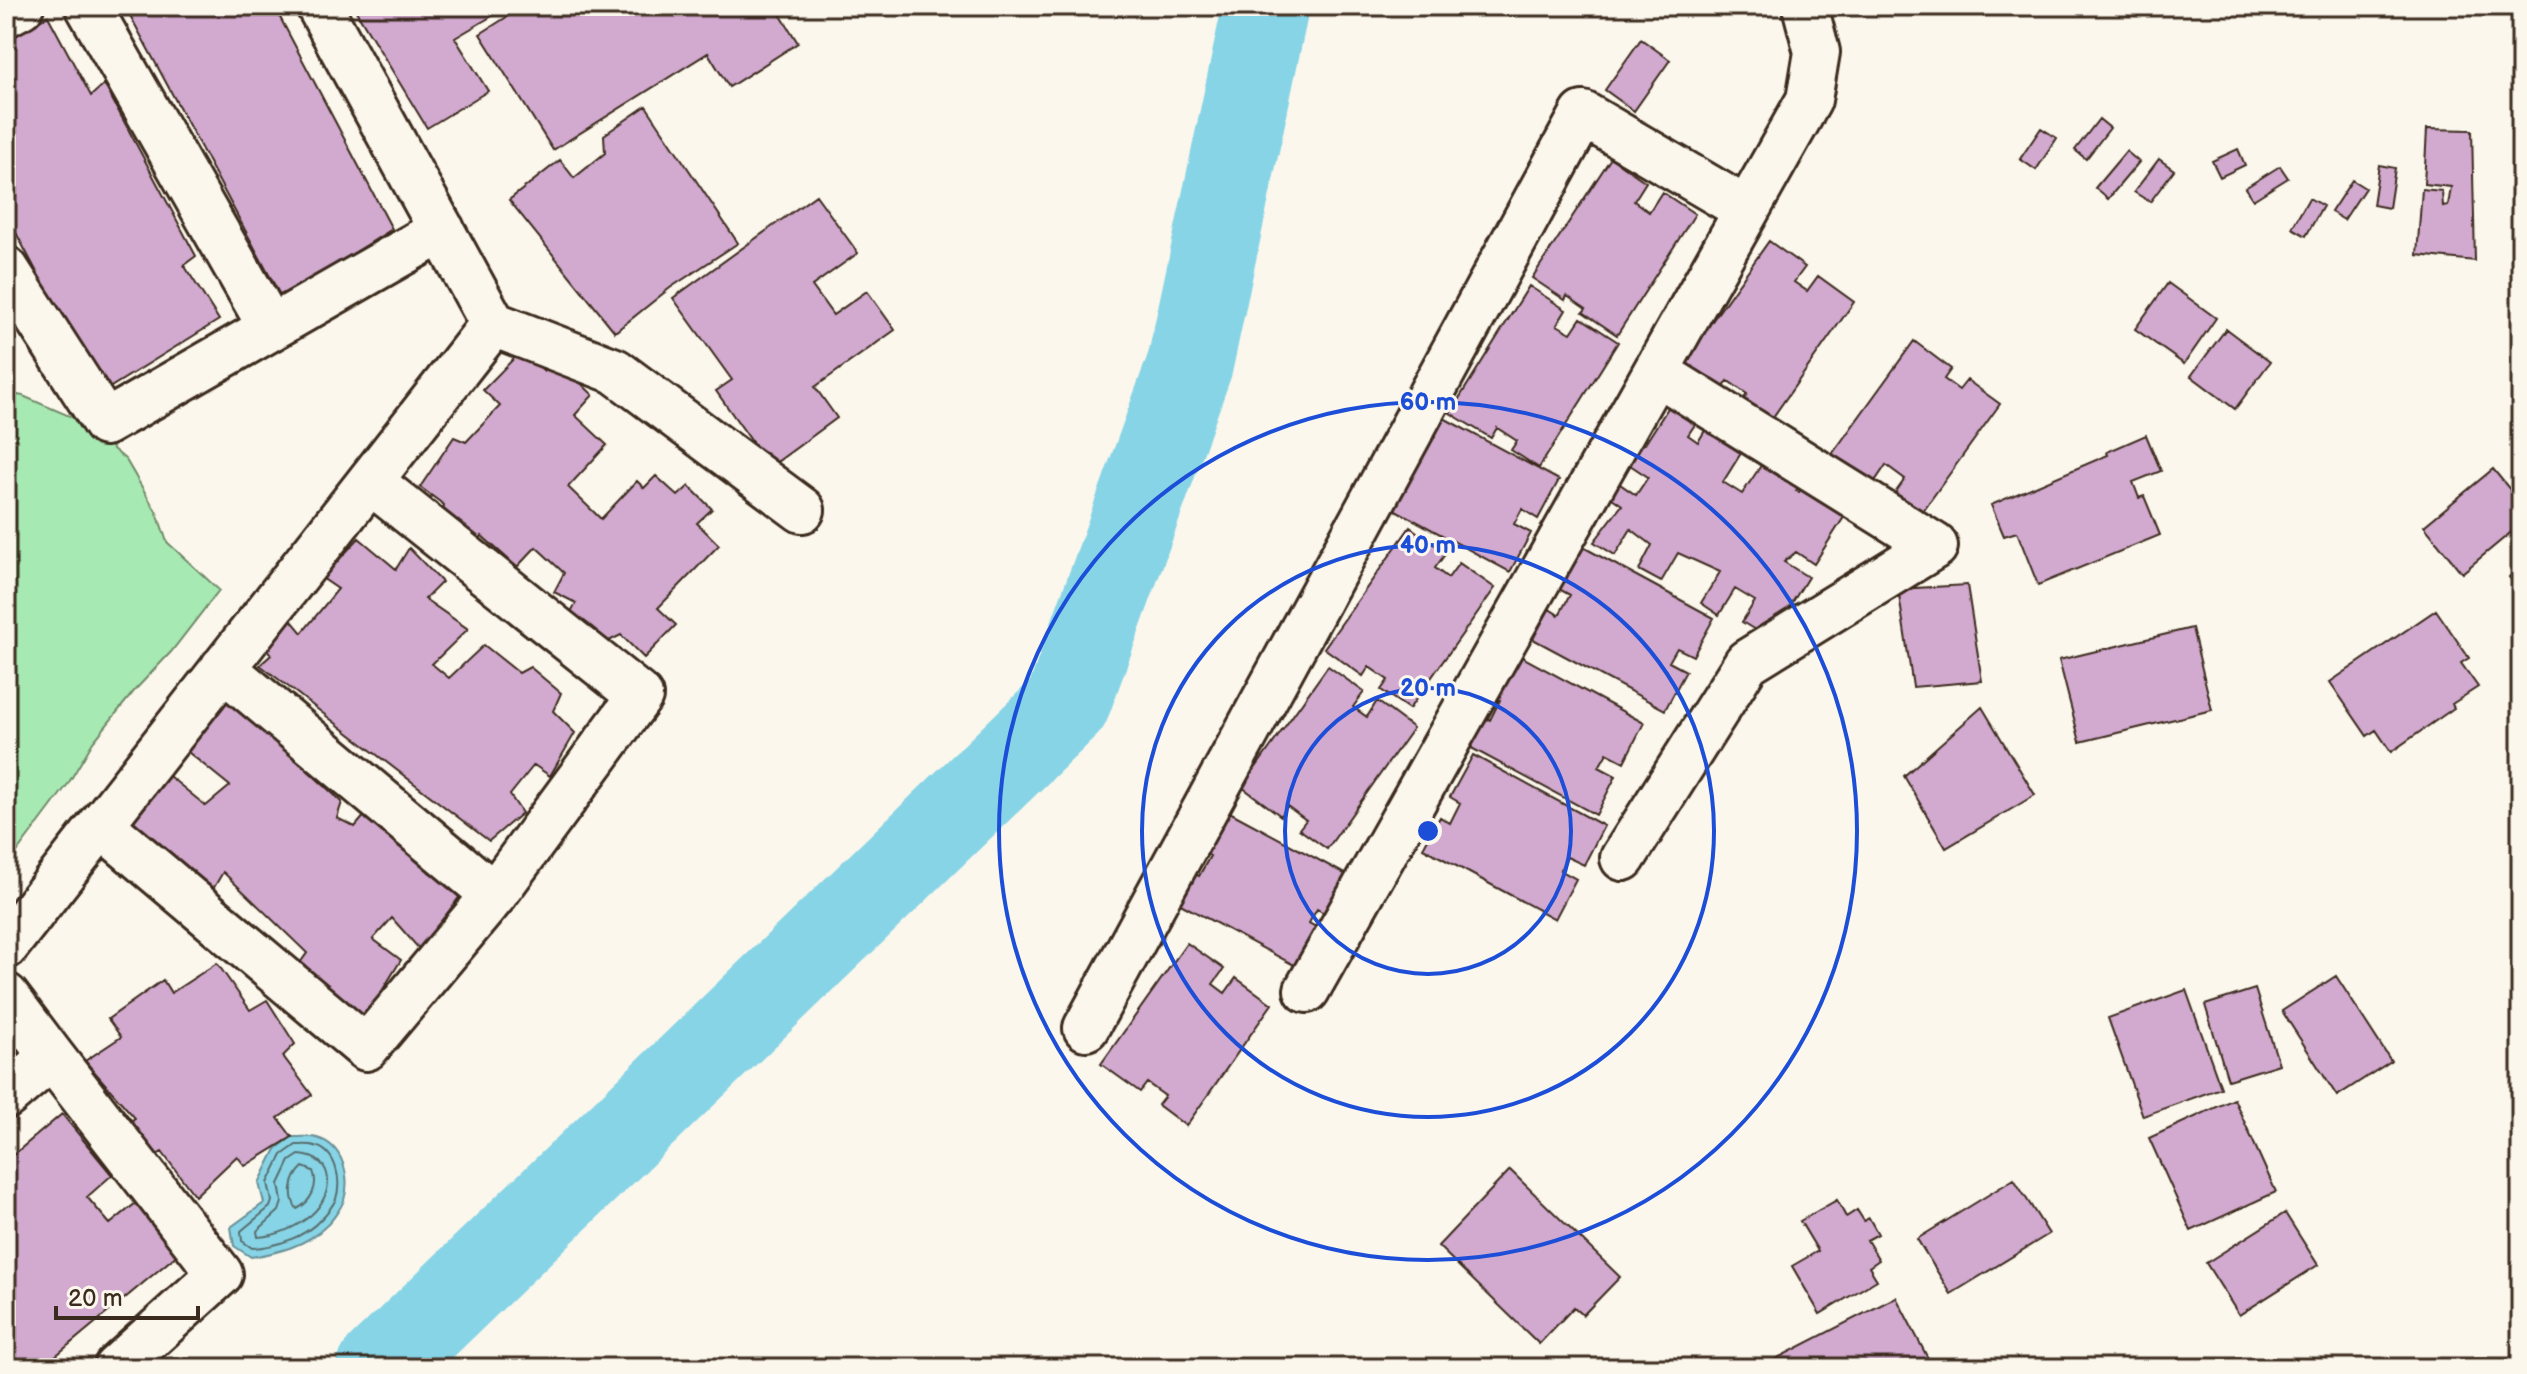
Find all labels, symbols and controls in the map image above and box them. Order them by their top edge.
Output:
text: 60 m [1400,388,1456,417]
text: 40 m [1400,531,1456,560]
text: 20 m [1400,674,1456,703]
centre of rings [1414,817,1442,845]
scale bar [56,1270,198,1320]
text: 20 m [68,1284,123,1313]

